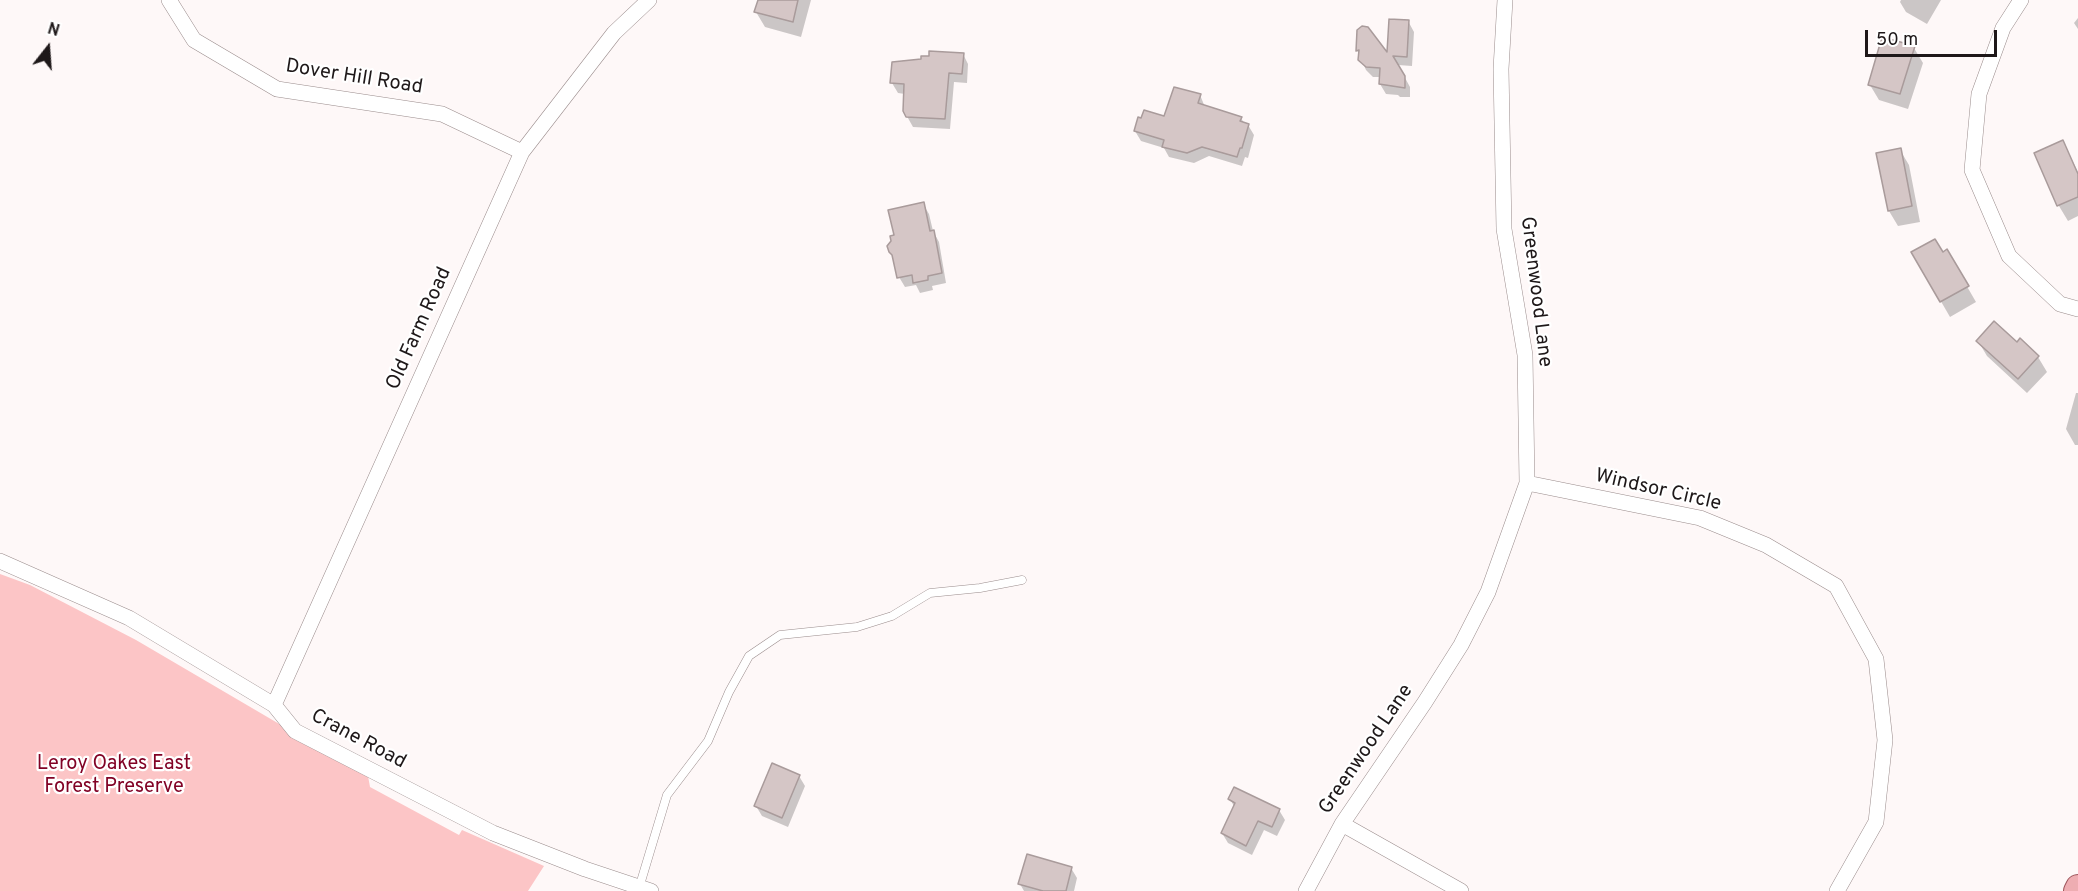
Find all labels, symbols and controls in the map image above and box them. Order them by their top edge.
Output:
north arrow [18,18,78,78]
scale bar [1868,18,2000,56]
text: N [45,20,62,42]
text: 50 m [1876,29,1918,52]
street label: Dover Hill Road [284,55,424,101]
street label: Greenwood Lane [1514,215,1556,369]
street label: Old Farm Road [382,264,458,394]
street label: Windsor Circle [1593,465,1723,517]
street label: Greenwood Lane [1315,681,1419,819]
street label: Crane Road [306,705,410,775]
park label: Leroy Oakes East Forest Preserve [37,753,191,800]

